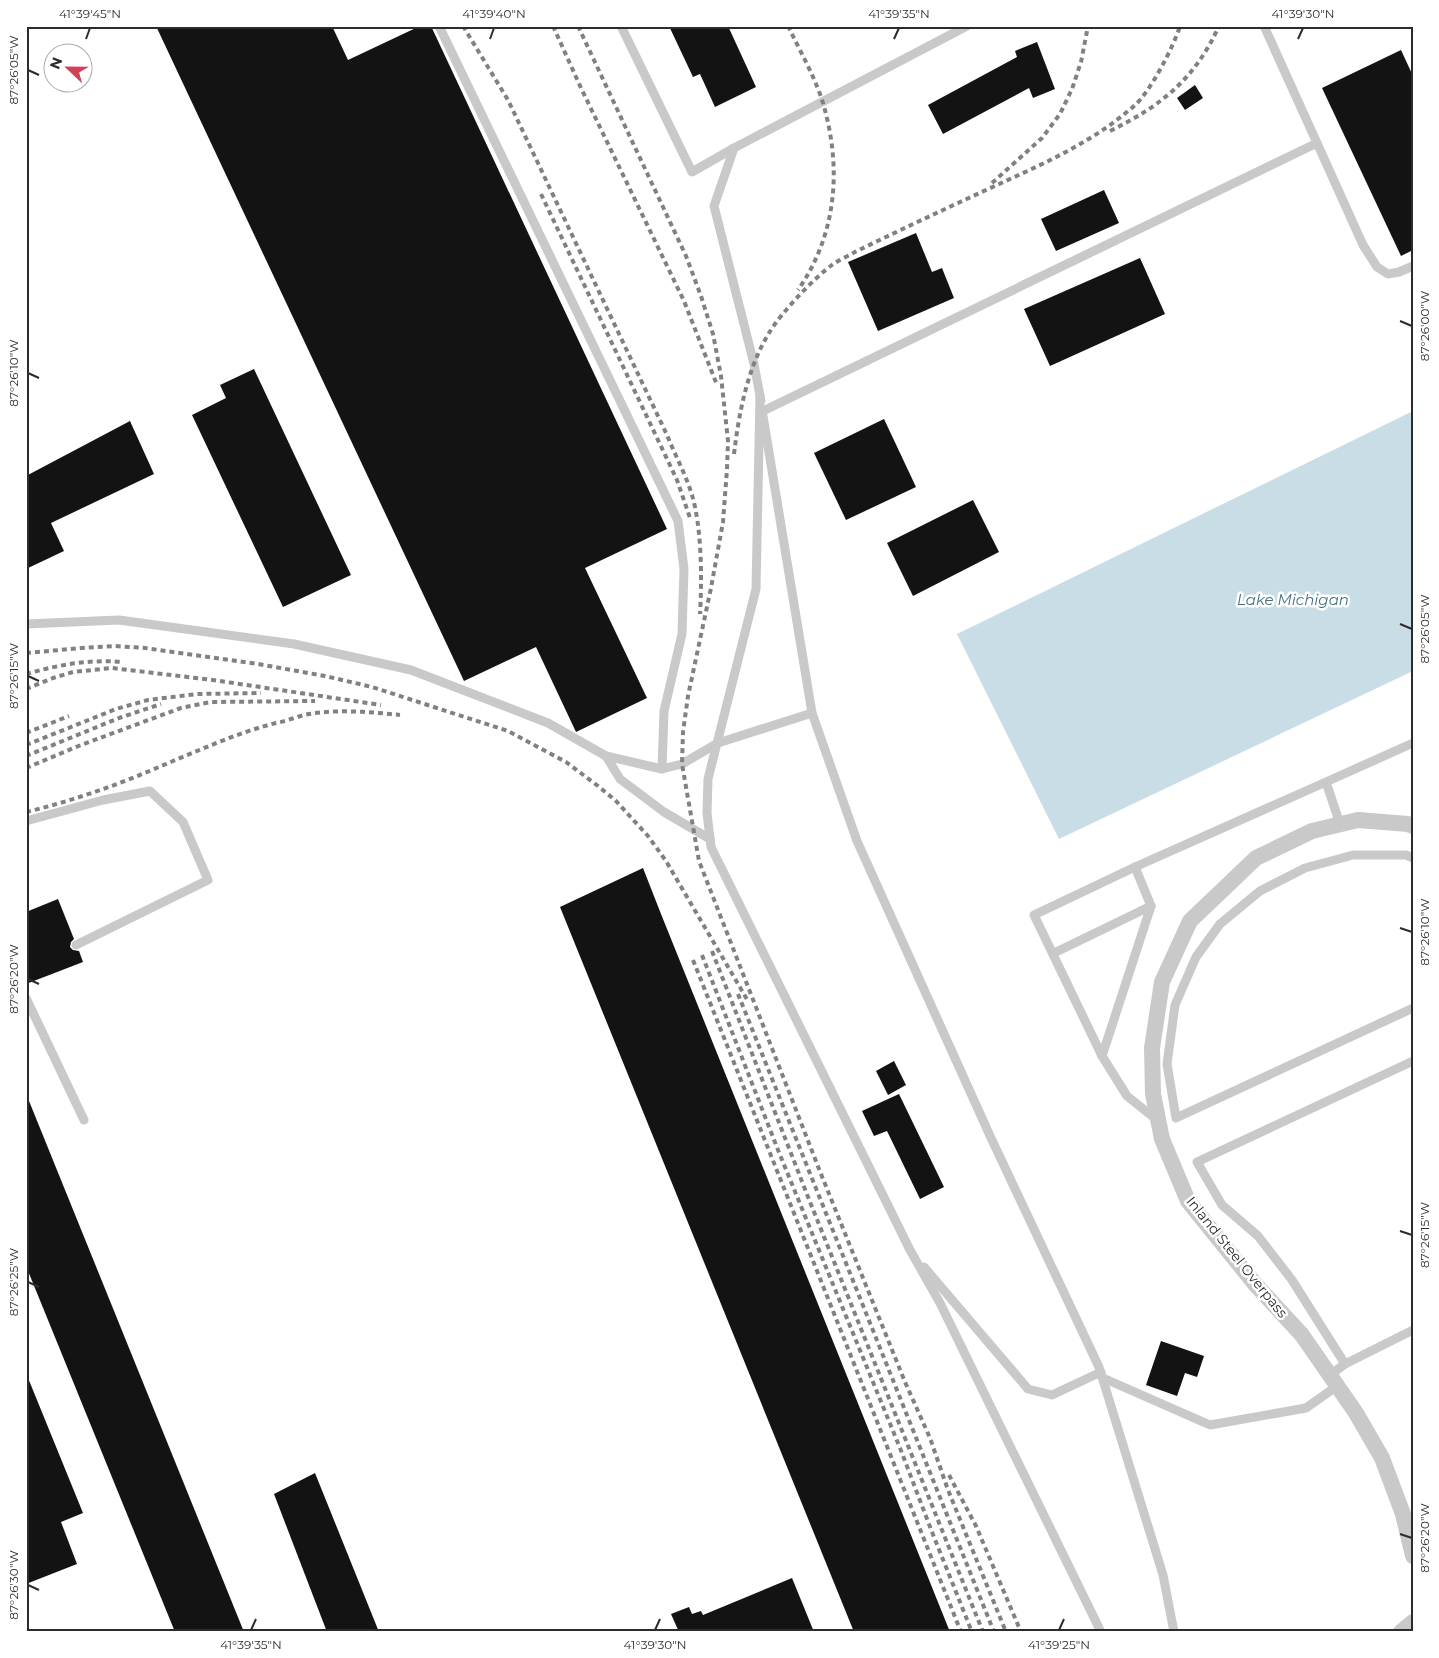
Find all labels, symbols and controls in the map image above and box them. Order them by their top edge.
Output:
text: 41°39'45"N [59,6,121,21]
text: 41°39'40"N [462,6,526,21]
text: 41°39'35"N [868,6,930,21]
text: 41°39'30"N [1271,6,1335,21]
text: 87°26'05"W [6,35,21,105]
north arrow [42,42,92,92]
text: N [45,55,66,72]
text: 87°26'00"W [1417,291,1432,361]
text: 87°26'10"W [6,339,21,407]
water label: Lake Michigan [1237,590,1349,609]
text: 87°26'05"W [1417,594,1432,664]
text: 87°26'15"W [6,643,21,709]
text: 87°26'10"W [1417,898,1432,966]
text: 87°26'20"W [6,944,21,1014]
street label: Inland Steel Overpass [1182,1193,1292,1322]
text: 87°26'15"W [1417,1202,1432,1268]
text: 87°26'25"W [6,1248,21,1316]
text: 87°26'20"W [1417,1503,1432,1573]
text: 87°26'30"W [6,1550,21,1620]
text: 41°39'35"N [220,1637,282,1652]
text: 41°39'30"N [623,1637,687,1652]
text: 41°39'25"N [1028,1637,1090,1652]

